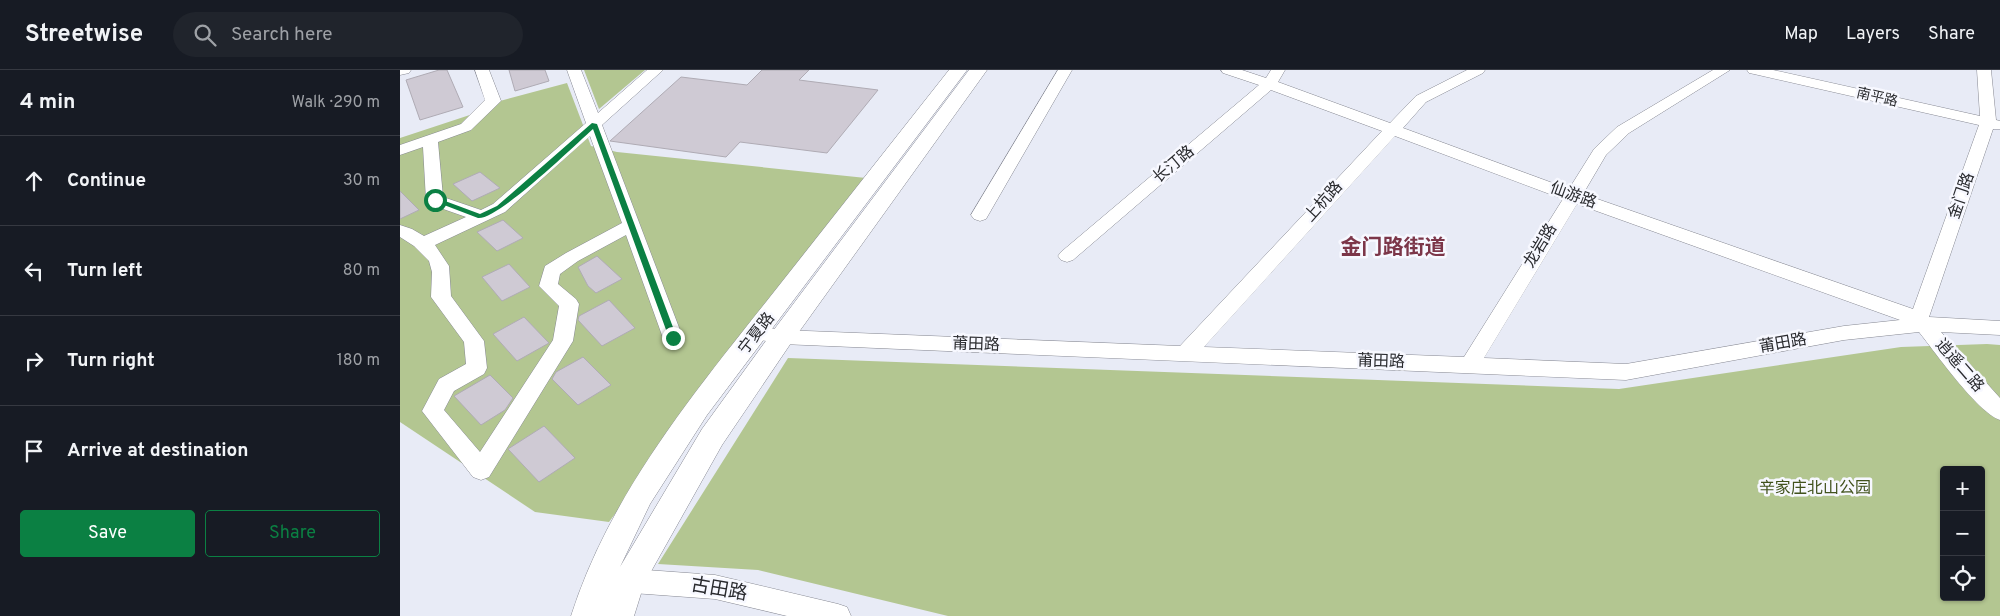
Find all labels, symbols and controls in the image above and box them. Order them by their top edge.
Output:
search box [173,12,523,57]
text: Streetwise [25,20,143,50]
icon: search [191,21,219,49]
text: Search here [231,23,333,47]
text: Map [1784,23,1818,46]
text: Layers [1846,23,1900,46]
text: Share [1928,23,1975,46]
street label: 南平路 [1855,85,1899,111]
text: 4 min [20,89,76,116]
text: Walk · 290 m [292,93,380,113]
street label: 长汀路 [1149,142,1199,188]
icon: ahead [20,167,48,195]
text: Continue [67,169,146,193]
street label: 金门路 [1945,170,1979,222]
text: 30 m [343,171,380,191]
street label: 上杭路 [1301,177,1347,227]
street label: 仙游路 [1547,178,1599,214]
route start [424,189,447,212]
street label: 龙岩路 [1520,220,1562,272]
district label: 金门路街道 [1341,235,1446,262]
icon: left [20,257,48,285]
text: Turn left [67,259,143,283]
text: 80 m [343,261,380,281]
street label: 宁夏路 [734,309,780,359]
route end [662,327,685,350]
street label: 莆田路 [1758,330,1808,358]
street label: 莆田路 [952,334,1000,356]
street label: 逍遥二路 [1930,335,1988,397]
icon: right [20,347,48,375]
text: Turn right [67,349,155,373]
text: 180 m [337,351,380,371]
street label: 莆田路 [1357,351,1405,373]
icon: arrive [20,437,48,465]
text: Arrive at destination [67,439,248,463]
map controls [1940,466,1985,601]
button: + [1940,466,1985,511]
park label: 辛家庄北山公园 [1759,479,1871,499]
button: Save [20,510,195,557]
button: Share [205,510,380,557]
button: − [1940,511,1985,556]
button: locate [1940,556,1985,601]
street label: 古田路 [689,573,749,607]

